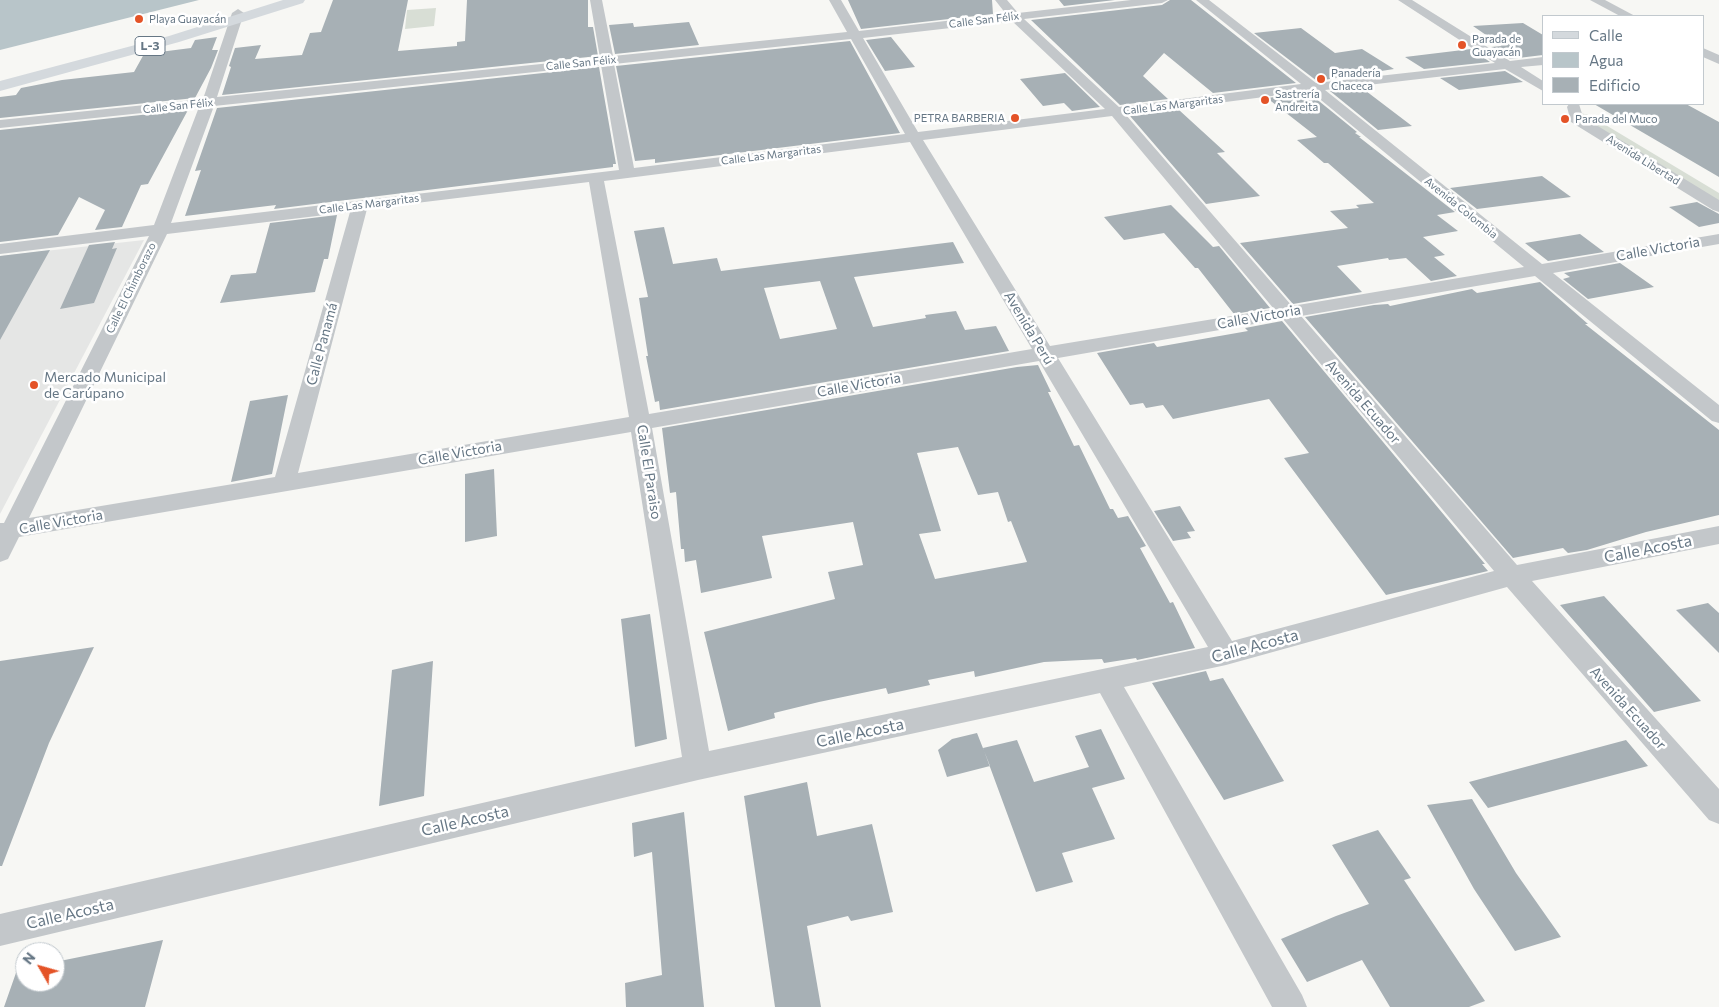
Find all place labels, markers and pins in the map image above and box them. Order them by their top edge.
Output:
place label: Playa Guayacán [149,12,226,26]
marker: Playa Guayacán [133,13,145,25]
place label: Parada de Guayacán [1472,32,1521,58]
marker: Parada de Guayacán [1456,39,1468,51]
place label: Panadería Chaceca [1331,66,1381,92]
marker: Panadería Chaceca [1315,73,1327,85]
place label: Sastrería Andreita [1275,87,1320,113]
marker: Sastrería Andreita [1259,94,1271,106]
place label: PETRA BARBERIA [914,111,1005,125]
marker: PETRA BARBERIA [1009,112,1021,124]
place label: Parada del Muco [1575,112,1658,126]
marker: Parada del Muco [1559,113,1571,125]
place label: Mercado Municipal de Carúpano [44,369,166,402]
marker: Mercado Municipal de Carúpano [28,379,40,391]

